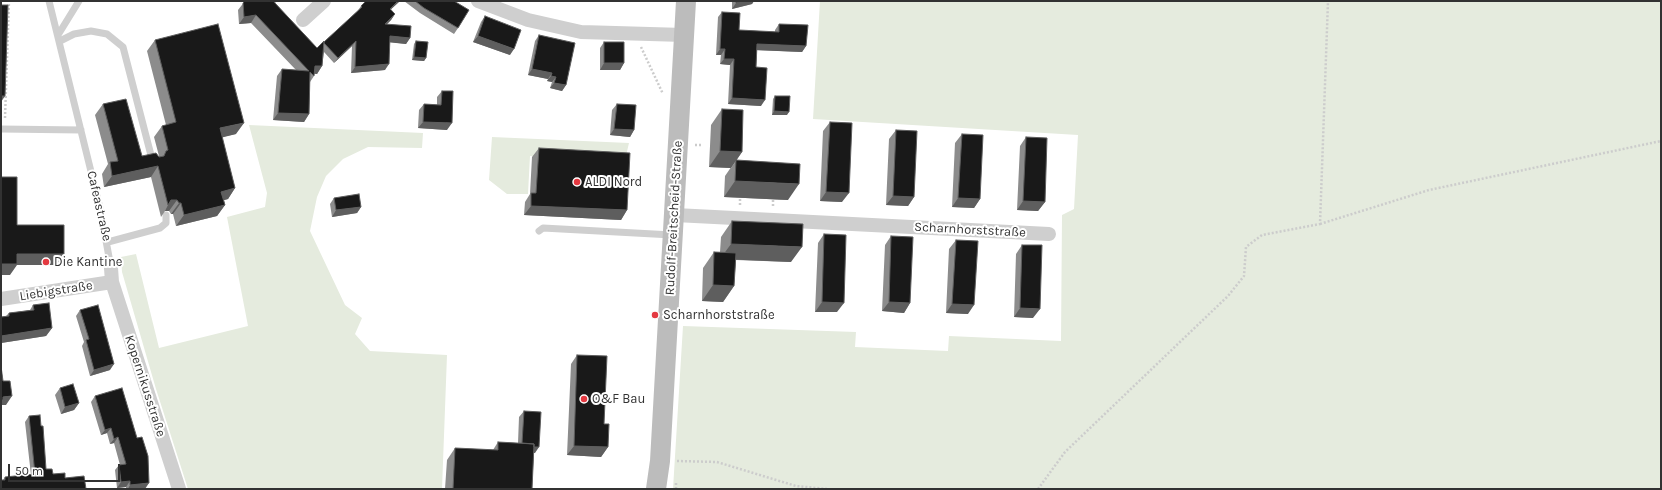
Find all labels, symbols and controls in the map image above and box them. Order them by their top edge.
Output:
street label: Rudolf-Breitscheid-Straße [662,140,686,296]
street label: Cafeastraße [83,169,115,243]
place label: ALDI Nord [585,174,642,190]
marker: ALDI Nord [572,177,582,187]
street label: Scharnhorststraße [914,219,1026,241]
place label: Die Kantine [54,254,122,270]
marker: Die Kantine [41,257,51,267]
street label: Liebigstraße [18,278,94,304]
place label: Scharnhorststraße [663,307,775,323]
marker: Scharnhorststraße [650,310,660,320]
street label: Kopernikusstraße [121,333,169,439]
place label: O&F Bau [592,391,645,407]
marker: O&F Bau [579,394,589,404]
scale bar [10,456,122,482]
text: 50 m [15,464,43,478]

